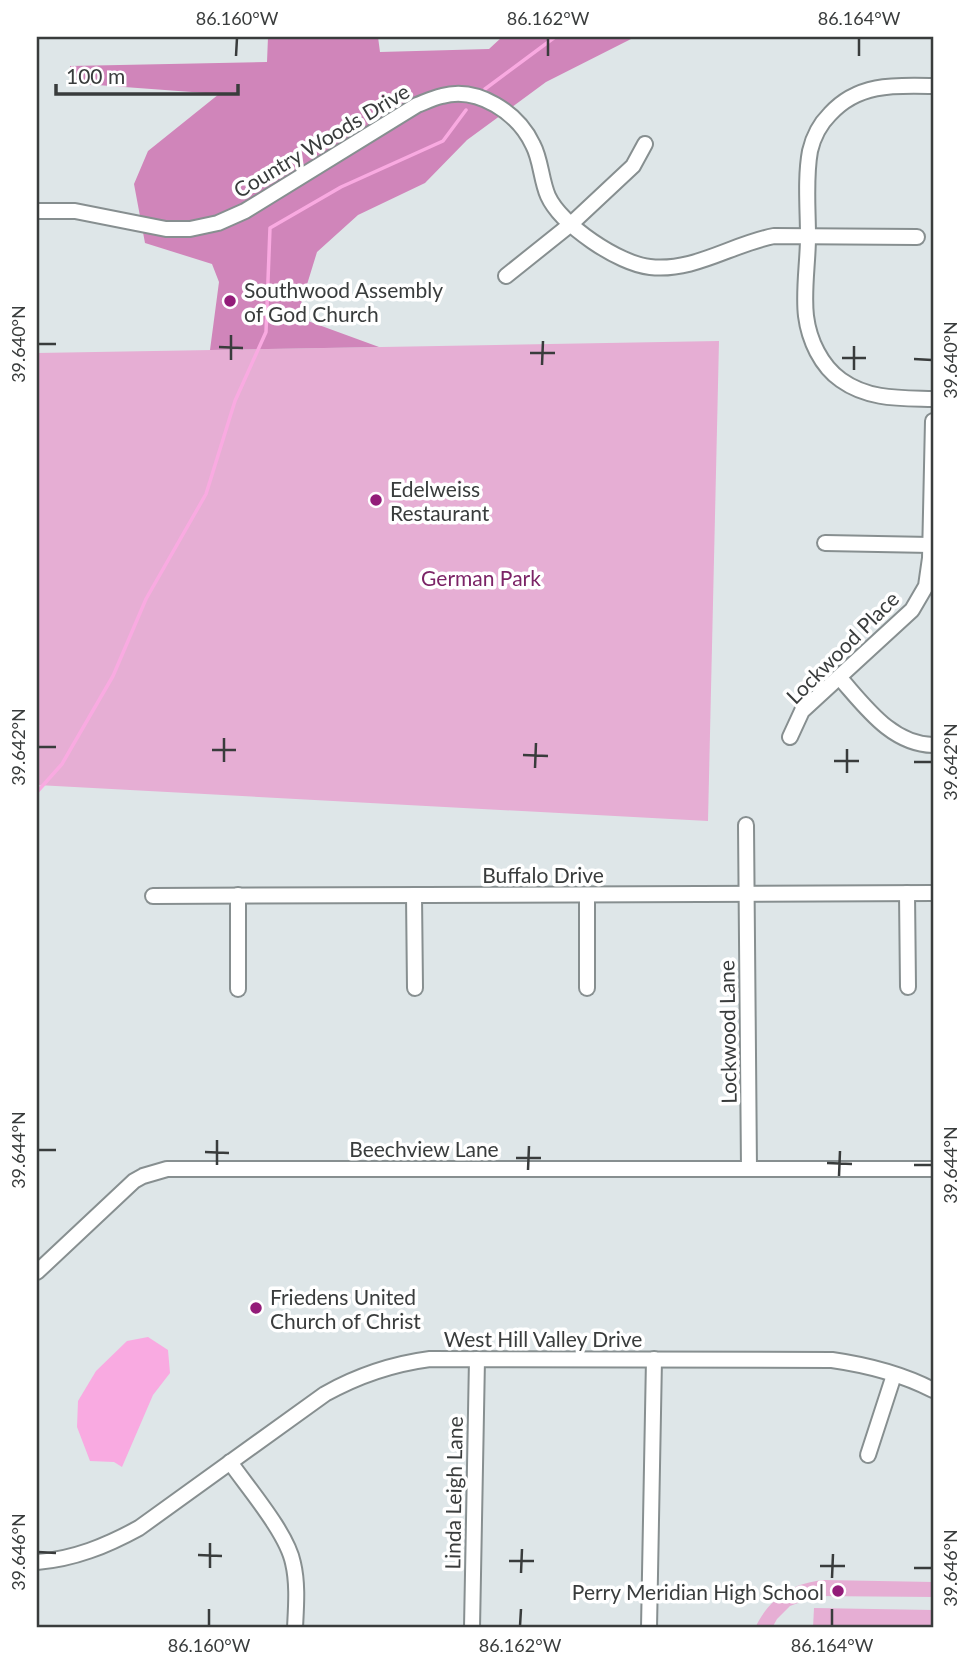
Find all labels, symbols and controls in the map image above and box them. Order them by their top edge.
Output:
text: 86.160°W [196,7,279,29]
text: 86.162°W [507,7,590,29]
text: 86.164°W [818,7,901,29]
scale bar [56,52,238,96]
text: 100 m [66,63,125,88]
street label: Country Woods Drive [229,78,413,202]
place label: Southwood Assembly of God Church [244,277,443,326]
marker: Southwood Assembly of God Church [222,293,238,309]
text: 39.640°N [7,305,29,383]
text: 39.640°N [939,321,961,399]
place label: Edelweiss Restaurant [390,476,490,525]
marker: Edelweiss Restaurant [368,492,384,508]
park label: German Park [421,565,541,590]
street label: Lockwood Place [781,586,903,708]
text: 39.642°N [7,708,29,786]
text: 39.642°N [939,723,961,801]
street label: Buffalo Drive [482,862,604,887]
street label: Lockwood Lane [713,960,741,1104]
text: 39.644°N [7,1111,29,1189]
text: 39.644°N [939,1126,961,1204]
street label: Beechview Lane [349,1136,499,1161]
place label: Friedens United Church of Christ [270,1284,421,1333]
marker: Friedens United Church of Christ [248,1300,264,1316]
street label: West Hill Valley Drive [444,1326,642,1351]
street label: Linda Leigh Lane [439,1416,467,1570]
text: 39.646°N [7,1513,29,1591]
text: 39.646°N [939,1529,961,1607]
place label: Perry Meridian High School [572,1579,824,1604]
marker: Perry Meridian High School [830,1583,846,1599]
text: 86.160°W [168,1634,251,1656]
text: 86.162°W [479,1634,562,1656]
text: 86.164°W [791,1634,874,1656]

